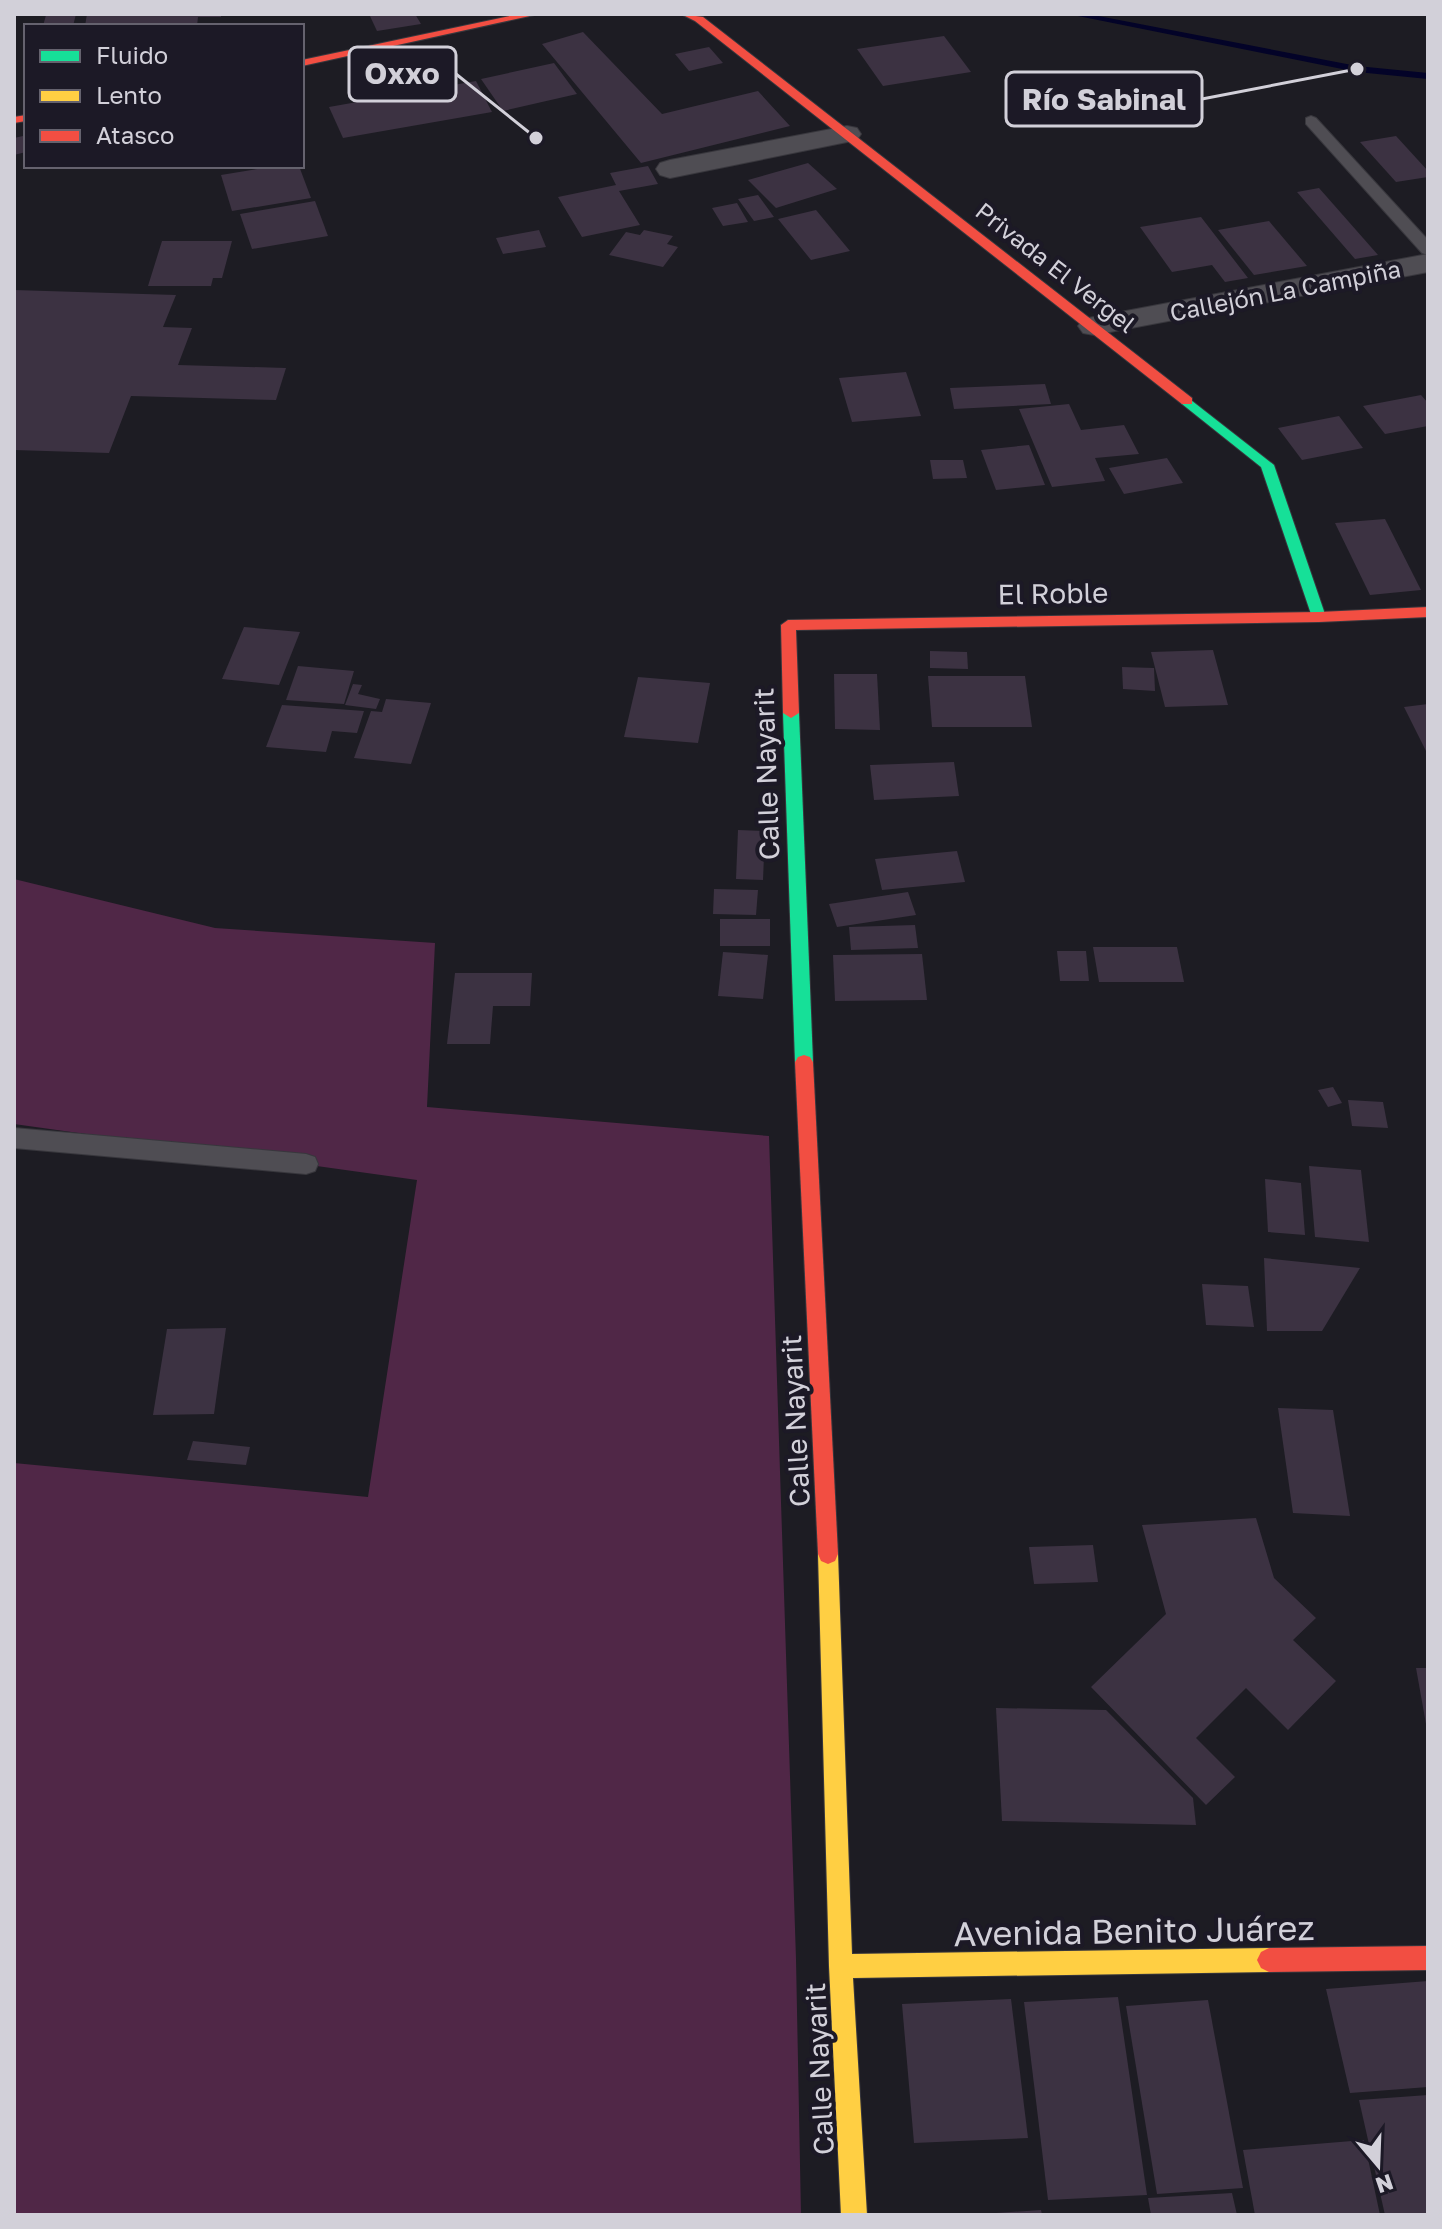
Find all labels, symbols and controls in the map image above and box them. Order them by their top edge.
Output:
legend [24,24,304,168]
text: Fluido [96,40,168,69]
callout: Oxxo [349,47,456,101]
text: Oxxo [364,55,440,91]
callout: Río Sabinal [1006,72,1202,126]
text: Lento [96,80,162,109]
text: Río Sabinal [1022,81,1186,117]
text: Atasco [96,120,174,149]
street label: Privada El Vergel [970,196,1142,338]
street label: Callejón La Campiña [1167,253,1403,327]
street label: El Roble [997,576,1109,610]
street label: Calle Nayarit [746,687,786,861]
street label: Calle Nayarit [774,1334,816,1508]
street label: Avenida Benito Juárez [953,1907,1315,1953]
street label: Calle Nayarit [798,1982,840,2156]
north arrow [1338,2125,1418,2205]
text: N [1372,2169,1397,2200]

